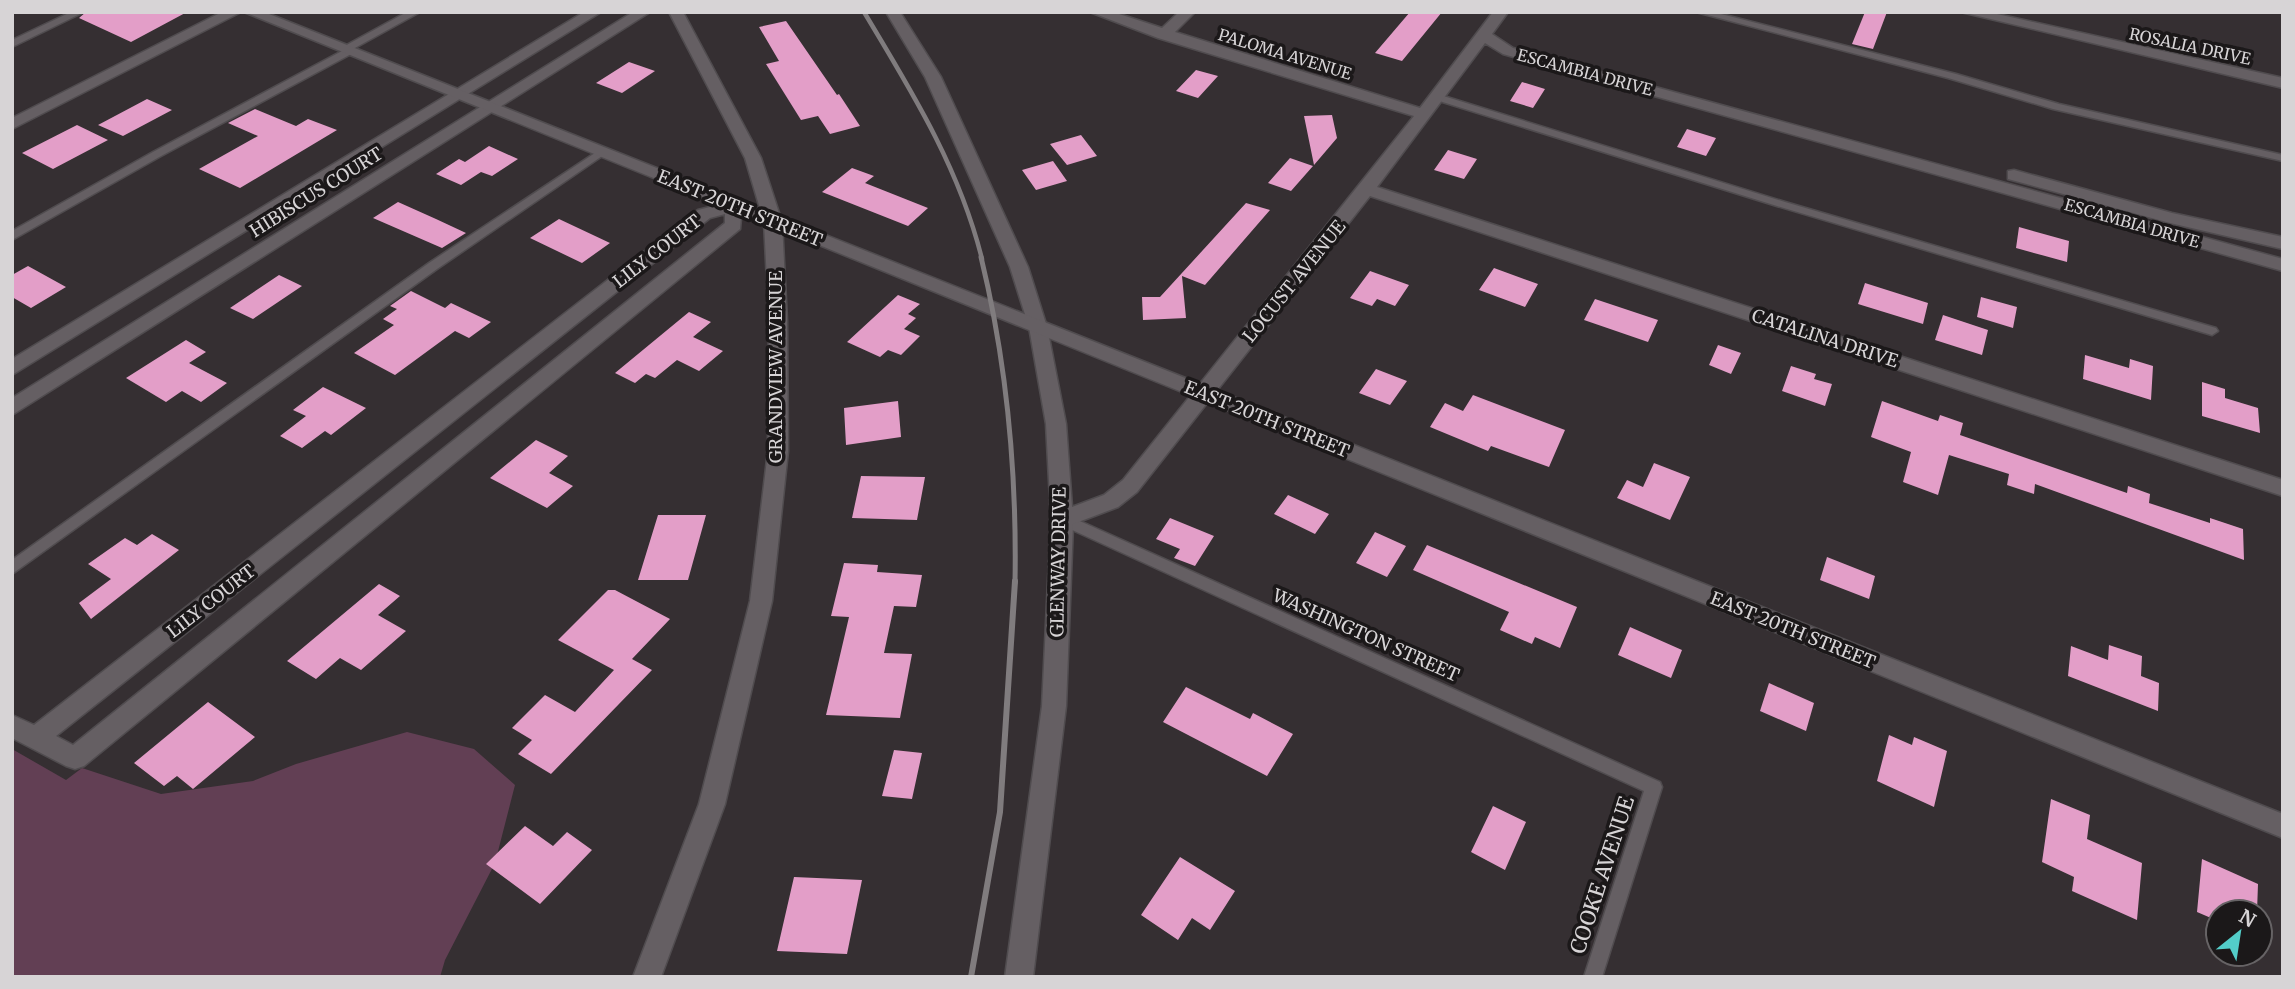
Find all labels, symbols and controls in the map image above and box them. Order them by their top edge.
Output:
street label: ROSALIA DRIVE [2127,23,2253,69]
street label: PALOMA AVENUE [1216,24,1355,84]
street label: ESCAMBIA DRIVE [1515,44,1656,100]
street label: HIBISCUS COURT [245,142,387,242]
street label: EAST 20TH STREET [654,164,826,252]
street label: ESCAMBIA DRIVE [2062,194,2203,252]
street label: LILY COURT [608,209,706,293]
street label: LOCUST AVENUE [1238,215,1351,347]
street label: GRANDVIEW AVENUE [764,270,787,463]
street label: CATALINA DRIVE [1749,304,1902,373]
street label: EAST 20TH STREET [1181,375,1353,463]
street label: GLENWAY DRIVE [1045,486,1071,637]
street label: LILY COURT [162,559,260,643]
street label: WASHINGTON STREET [1268,583,1463,687]
street label: EAST 20TH STREET [1707,586,1879,674]
street label: COOKE AVENUE [1564,792,1640,957]
north arrow [2204,898,2274,968]
text: N [2235,904,2260,932]

